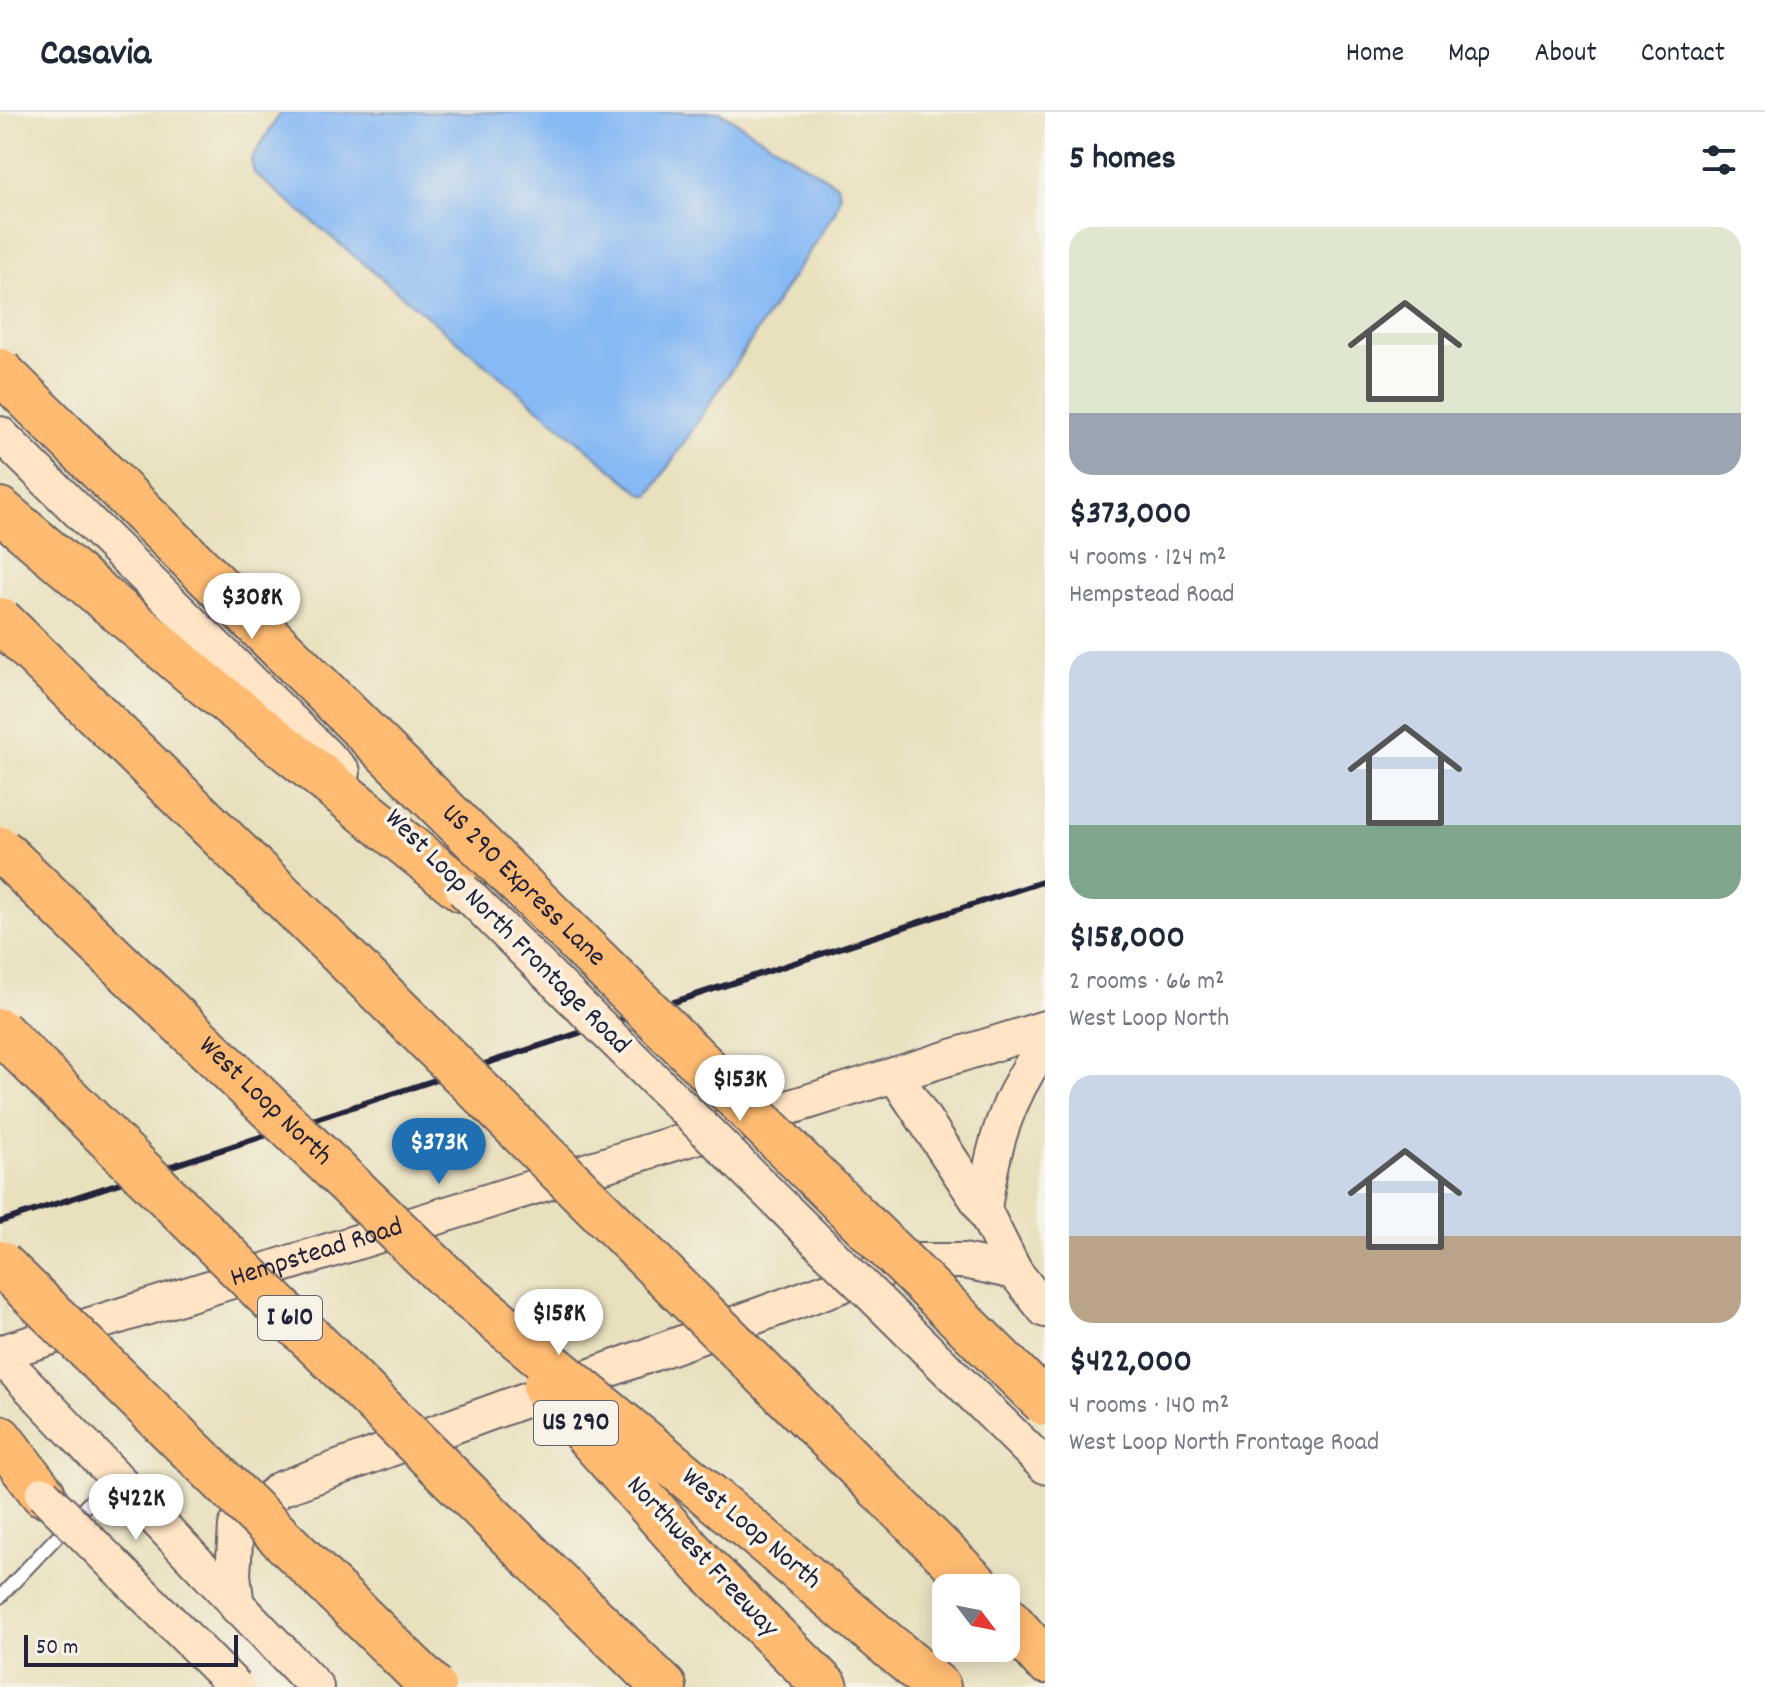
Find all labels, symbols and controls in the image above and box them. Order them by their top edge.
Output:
text: Casavia [40,28,151,83]
text: Home [1346,35,1404,75]
text: Map [1448,35,1490,75]
text: About [1534,35,1597,75]
text: Contact [1641,35,1725,75]
text: 5 homes [1069,136,1176,185]
icon: filters [1697,138,1741,182]
icon: home [1333,279,1477,423]
text: $373,000 [1069,491,1192,540]
text: 4 rooms · 124 m² [1069,540,1226,577]
pin: $308K [196,573,308,641]
text: Hempstead Road [1069,577,1235,614]
text: $308K [221,580,283,617]
icon: home [1333,703,1477,847]
street label: US 290 Express Lane [431,796,614,977]
street label: West Loop North Frontage Road [374,801,638,1065]
text: $158,000 [1069,915,1185,964]
text: 2 rooms · 66 m² [1069,964,1225,1001]
text: West Loop North [1069,1001,1229,1038]
street label: West Loop North [188,1028,340,1177]
pin: $153K [684,1055,796,1123]
text: $153K [713,1062,767,1099]
pin: $373K [383,1118,495,1186]
text: $373K [410,1125,468,1162]
icon: home [1333,1127,1477,1271]
street label: Hempstead Road [226,1209,408,1300]
pin: $158K [503,1289,615,1357]
road number: I 610 [258,1296,322,1340]
text: $158K [532,1296,586,1333]
text: $422,000 [1069,1339,1192,1388]
text: 4 rooms · 140 m² [1069,1388,1229,1425]
road number: US 290 [534,1401,618,1445]
text: West Loop North Frontage Road [1069,1425,1379,1462]
street label: West Loop North [671,1459,829,1601]
street label: Northwest Freeway [615,1468,787,1648]
pin: $422K [80,1474,192,1542]
text: $422K [107,1481,165,1518]
north arrow [932,1574,1020,1662]
map controls [932,1574,1020,1662]
scale bar [24,1631,238,1667]
text: 50 m [36,1633,78,1664]

